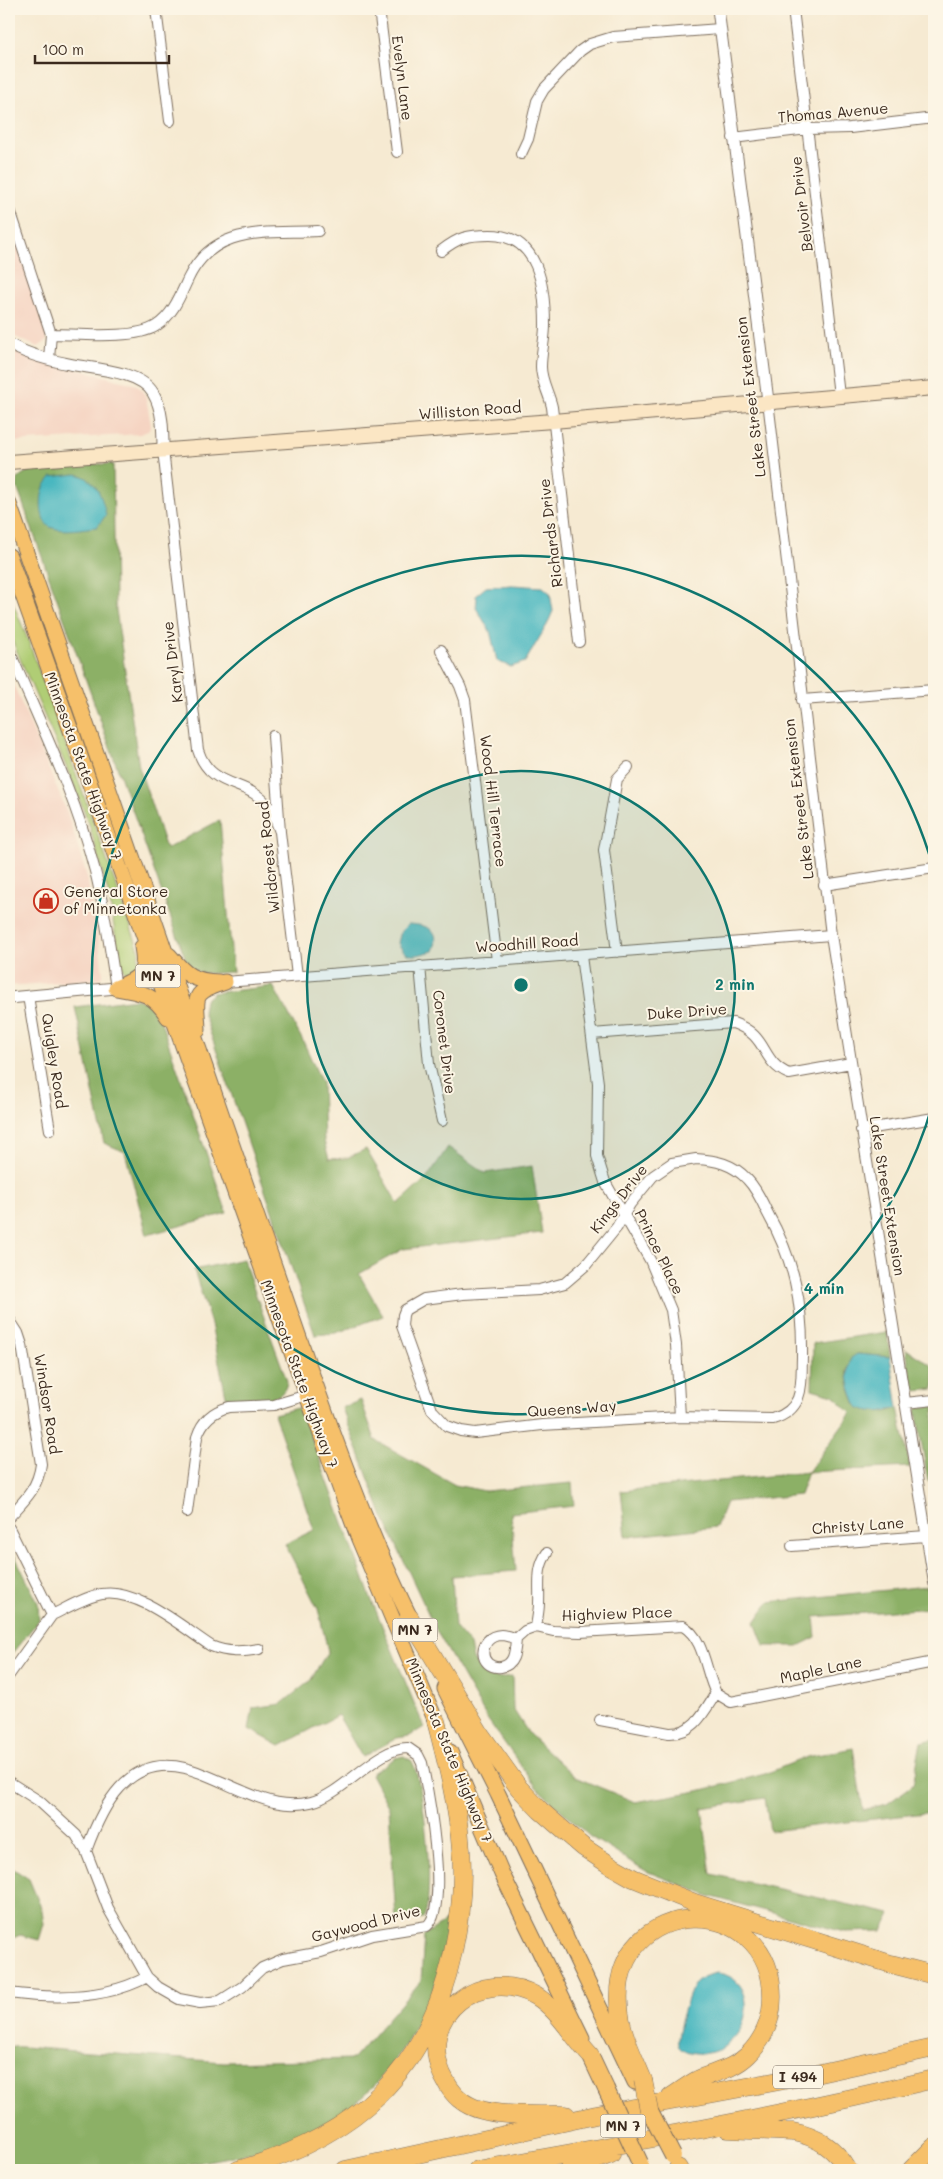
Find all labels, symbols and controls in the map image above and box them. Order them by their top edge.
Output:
scale bar [35,32,169,64]
street label: Evelyn Lane [388,34,418,121]
text: 100 m [42,39,84,59]
street label: Thomas Avenue [777,97,889,127]
street label: Belvoir Drive [785,155,817,253]
street label: Lake Street Extension [730,316,770,478]
street label: Williston Road [418,396,522,424]
street label: Richards Drive [533,478,567,589]
street label: Karyl Drive [157,620,187,704]
street label: Minnesota State Highway 7 [41,669,127,863]
street label: Lake Street Extension [778,718,818,880]
street label: Wood Hill Terrace [476,734,512,868]
street label: Wildcrest Road [252,800,284,914]
place label: General Store of Minnetonka [64,881,168,918]
shop icon: General Store of Minnetonka [33,888,59,914]
street label: Woodhill Road [475,929,579,957]
road number: MN 7 [136,964,180,988]
text: 2 min [715,974,755,994]
centre of rings [512,976,530,994]
street label: Coronet Drive [429,989,461,1095]
street label: Duke Drive [646,998,728,1024]
street label: Quigley Road [38,1012,72,1110]
street label: Lake Street Extension [865,1115,910,1277]
street label: Kings Drive [585,1160,651,1237]
street label: Prince Place [631,1205,689,1298]
street label: Minnesota State Highway 7 [257,1277,343,1471]
text: 4 min [804,1278,844,1298]
street label: Windsor Road [30,1352,66,1456]
street label: Queens Way [527,1395,617,1421]
street label: Christy Lane [811,1512,905,1538]
street label: Highview Place [561,1601,673,1625]
road number: MN 7 [392,1618,438,1642]
street label: Maple Lane [778,1651,864,1687]
street label: Minnesota State Highway 7 [402,1654,498,1845]
street label: Gaywood Drive [309,1900,422,1946]
road number: I 494 [773,2066,823,2088]
road number: MN 7 [600,2114,646,2138]

